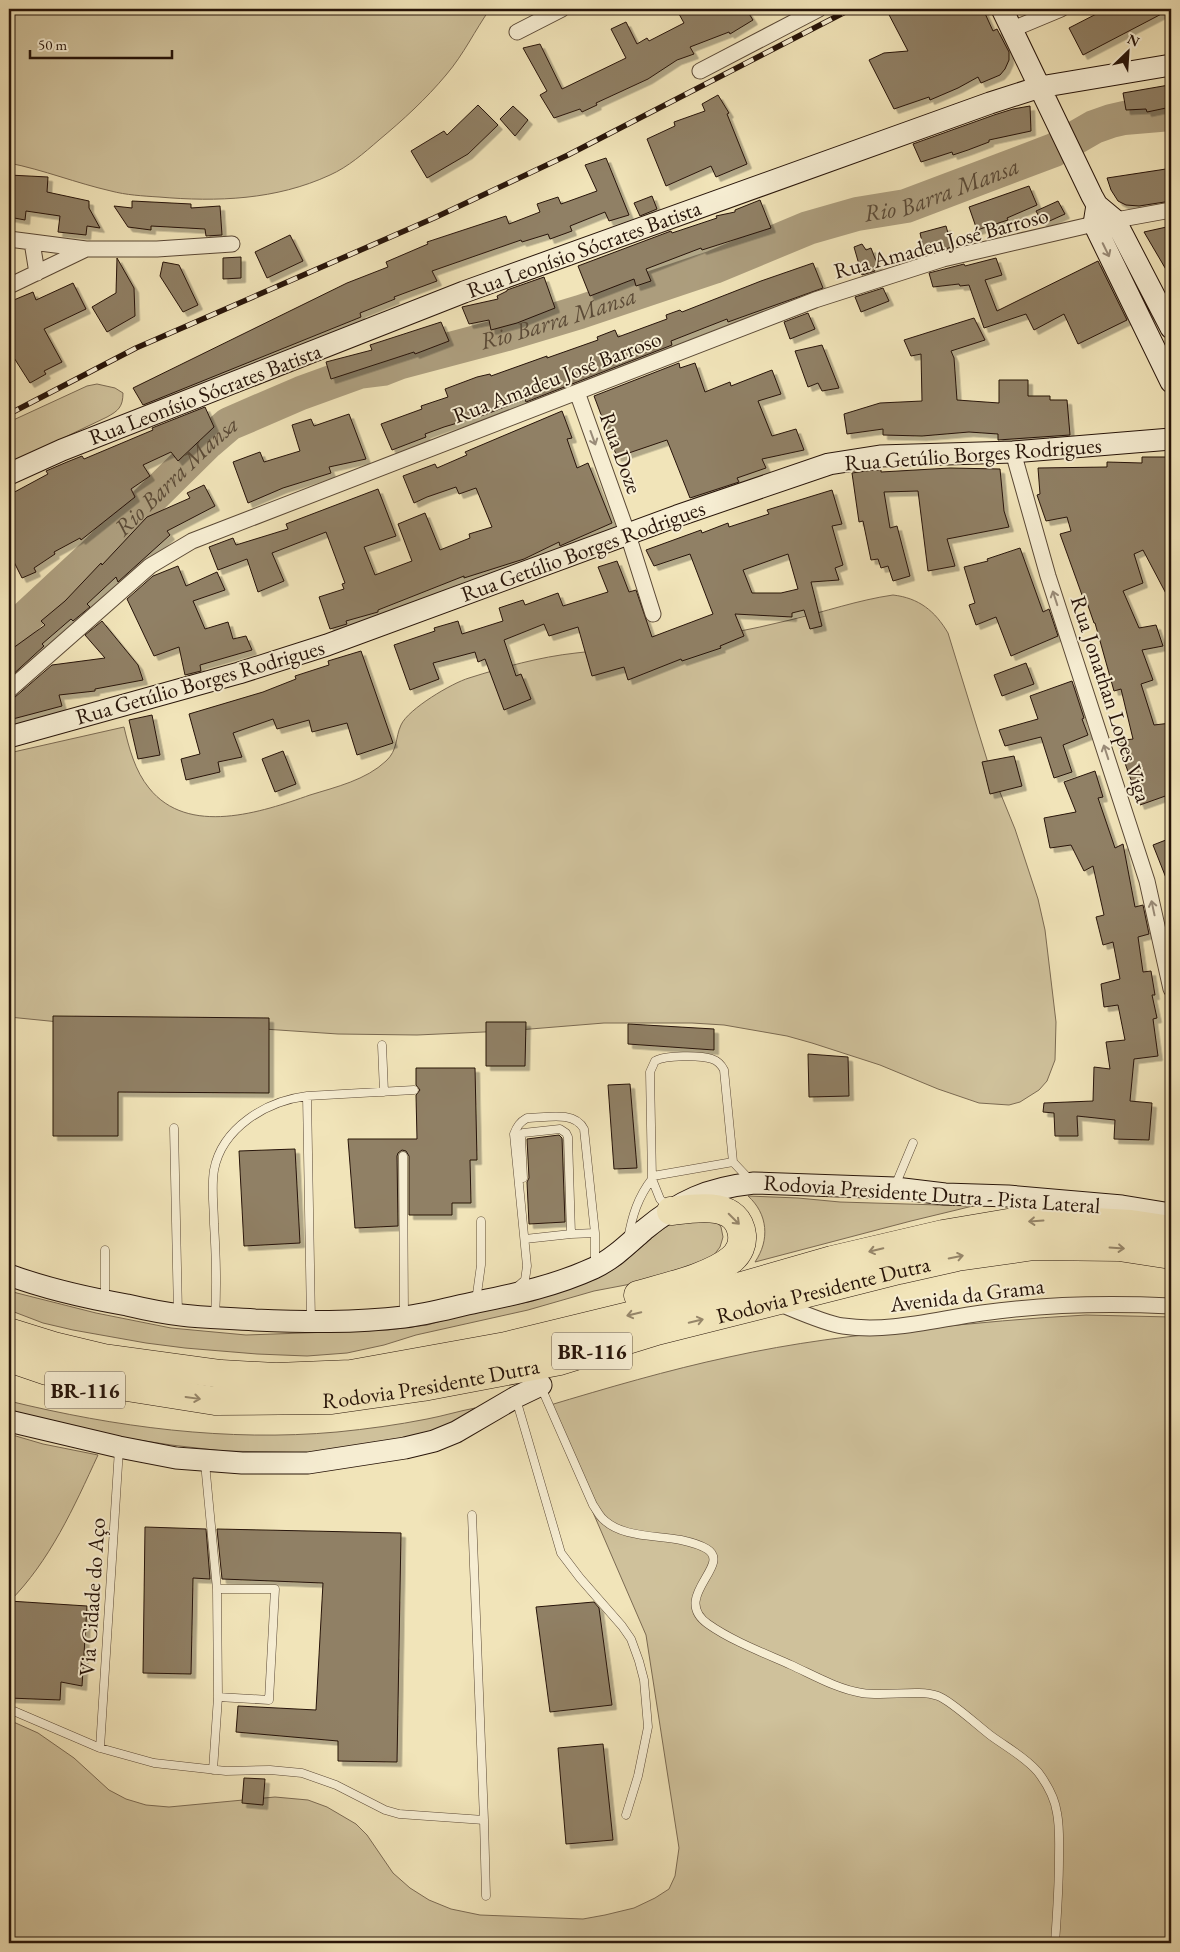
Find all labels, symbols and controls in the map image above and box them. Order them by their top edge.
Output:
scale bar [30,28,172,60]
north arrow [1102,28,1152,78]
text: N [1125,30,1143,51]
text: 50 m [38,35,67,54]
water label: Rio Barra Mansa [861,149,1023,228]
street label: Rua Leonísio Sócrates Batista [463,193,705,305]
street label: Rua Amadeu José Barroso [831,200,1052,286]
one-way arrow [1102,242,1112,257]
water label: Rio Barra Mansa [476,279,640,356]
street label: Rua Amadeu José Barroso [449,324,665,430]
street label: Rua Leonísio Sócrates Batista [85,336,326,452]
water label: Rio Barra Mansa [107,407,242,542]
street label: Rua Doze [593,408,649,498]
one-way arrow [589,429,598,445]
street label: Rua Getúlio Borges Rodrigues [843,431,1103,477]
street label: Rua Getúlio Borges Rodrigues [457,493,709,609]
one-way arrow [1050,590,1060,606]
street label: Rua Jonathan Lopes Viga [1064,592,1158,806]
street label: Rua Getúlio Borges Rodrigues [72,633,328,731]
one-way arrow [1100,745,1110,761]
one-way arrow [1148,900,1157,916]
street label: Rodovia Presidente Dutra - Pista Lateral [763,1168,1101,1220]
one-way arrow [728,1213,740,1225]
one-way arrow [1028,1217,1044,1226]
one-way arrow [1109,1243,1125,1252]
one-way arrow [868,1246,884,1255]
street label: Rodovia Presidente Dutra [713,1249,933,1330]
one-way arrow [948,1252,964,1262]
street label: Avenida da Grama [887,1271,1046,1319]
one-way arrow [627,1310,643,1319]
one-way arrow [688,1316,704,1325]
road number: BR-116 [552,1332,632,1370]
street label: Rodovia Presidente Dutra [322,1351,542,1415]
road number: BR-116 [45,1372,125,1408]
one-way arrow [185,1393,201,1403]
street label: Via Cidade do Aço [72,1517,112,1677]

